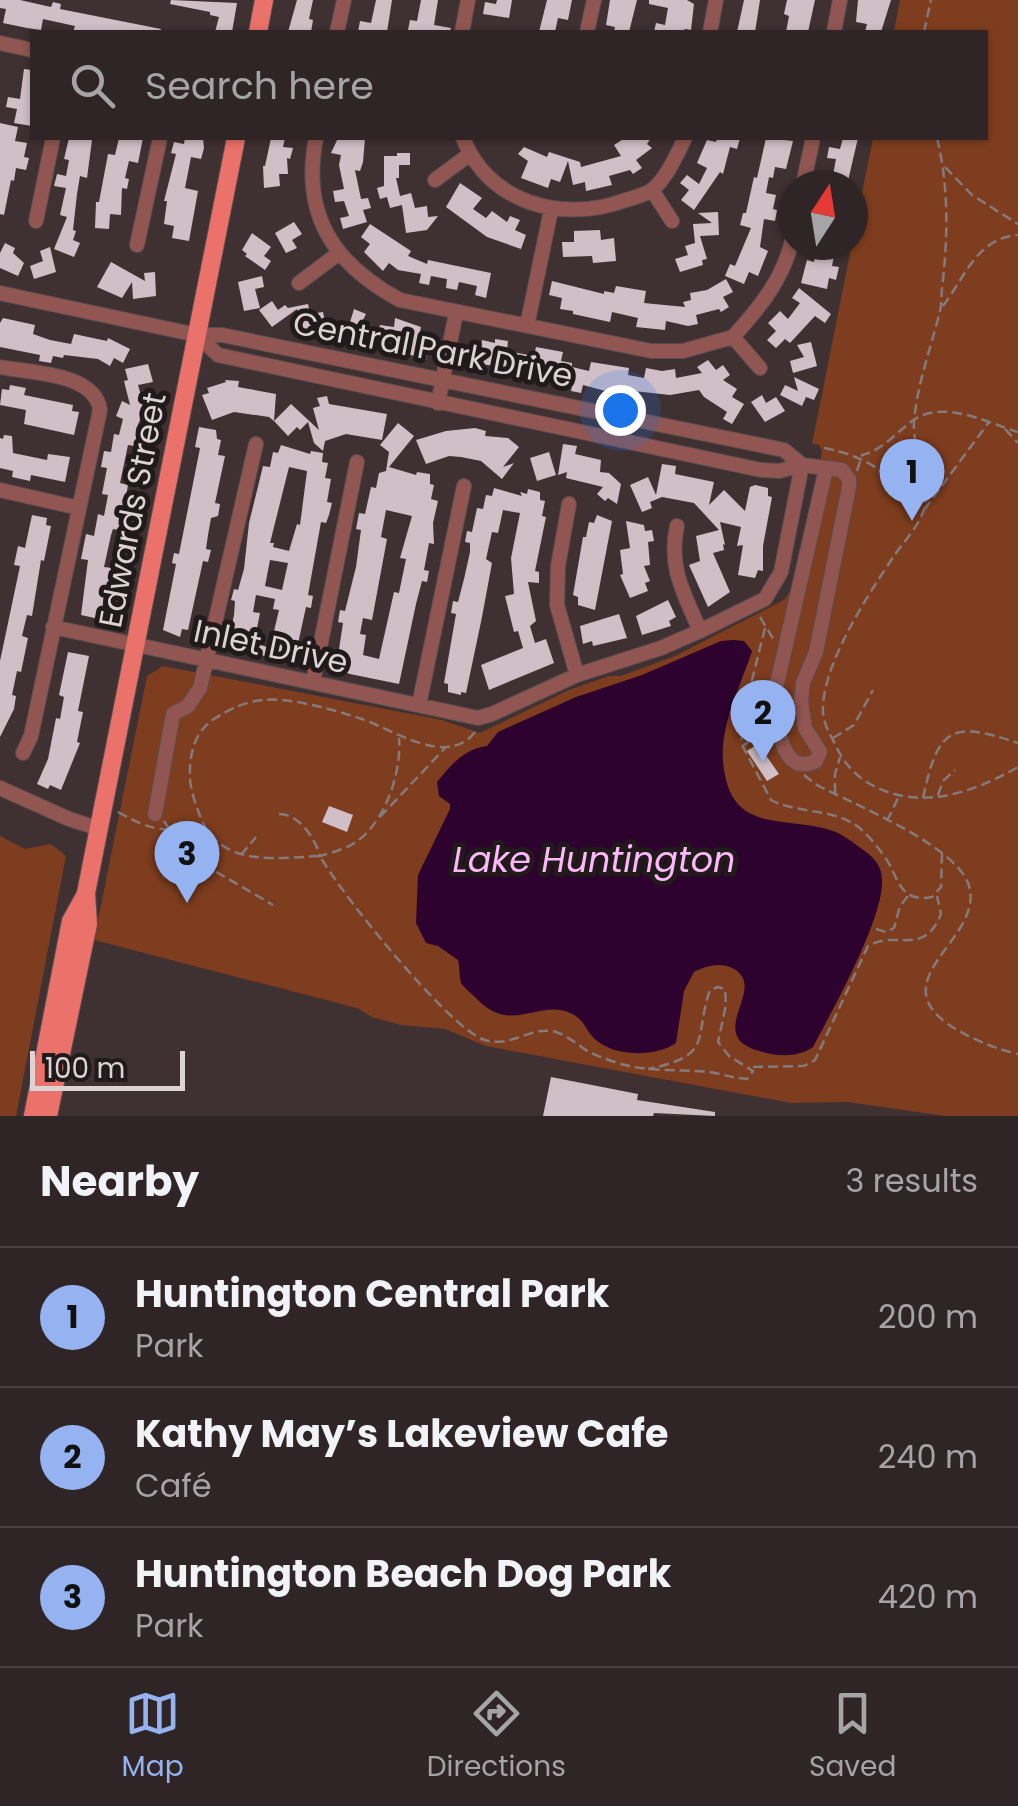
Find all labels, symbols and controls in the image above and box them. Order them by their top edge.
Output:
search box [30,30,988,140]
icon: search [65,58,120,113]
text: Search here [145,59,374,112]
north arrow [778,170,868,260]
street label: Central Park Drive [289,300,577,398]
your location [595,385,646,436]
street label: Edwards Street [87,389,177,631]
pin: 1 [880,438,944,521]
street label: Inlet Drive [190,608,352,684]
pin: 2 [730,680,796,762]
pin: 3 [154,820,220,903]
water label: Lake Huntington [453,835,735,884]
scale bar [30,1046,185,1090]
text: 100 m [45,1049,125,1088]
text: Nearby [40,1152,199,1211]
text: 3 results [845,1158,978,1203]
text: Huntington Central Park [135,1267,609,1320]
text: 1 [66,1294,79,1339]
text: 200 m [878,1294,978,1339]
text: Park [135,1323,204,1368]
text: Kathy May’s Lakeview Cafe [135,1407,668,1460]
text: 2 [63,1434,82,1479]
text: 240 m [878,1434,978,1479]
text: Café [135,1463,212,1508]
text: Huntington Beach Dog Park [135,1547,671,1600]
text: 3 [63,1574,82,1619]
text: 420 m [878,1574,978,1619]
text: Park [135,1603,204,1648]
tab: Map [122,1686,184,1788]
tab: Directions [427,1686,566,1788]
tab: Saved [809,1686,896,1788]

